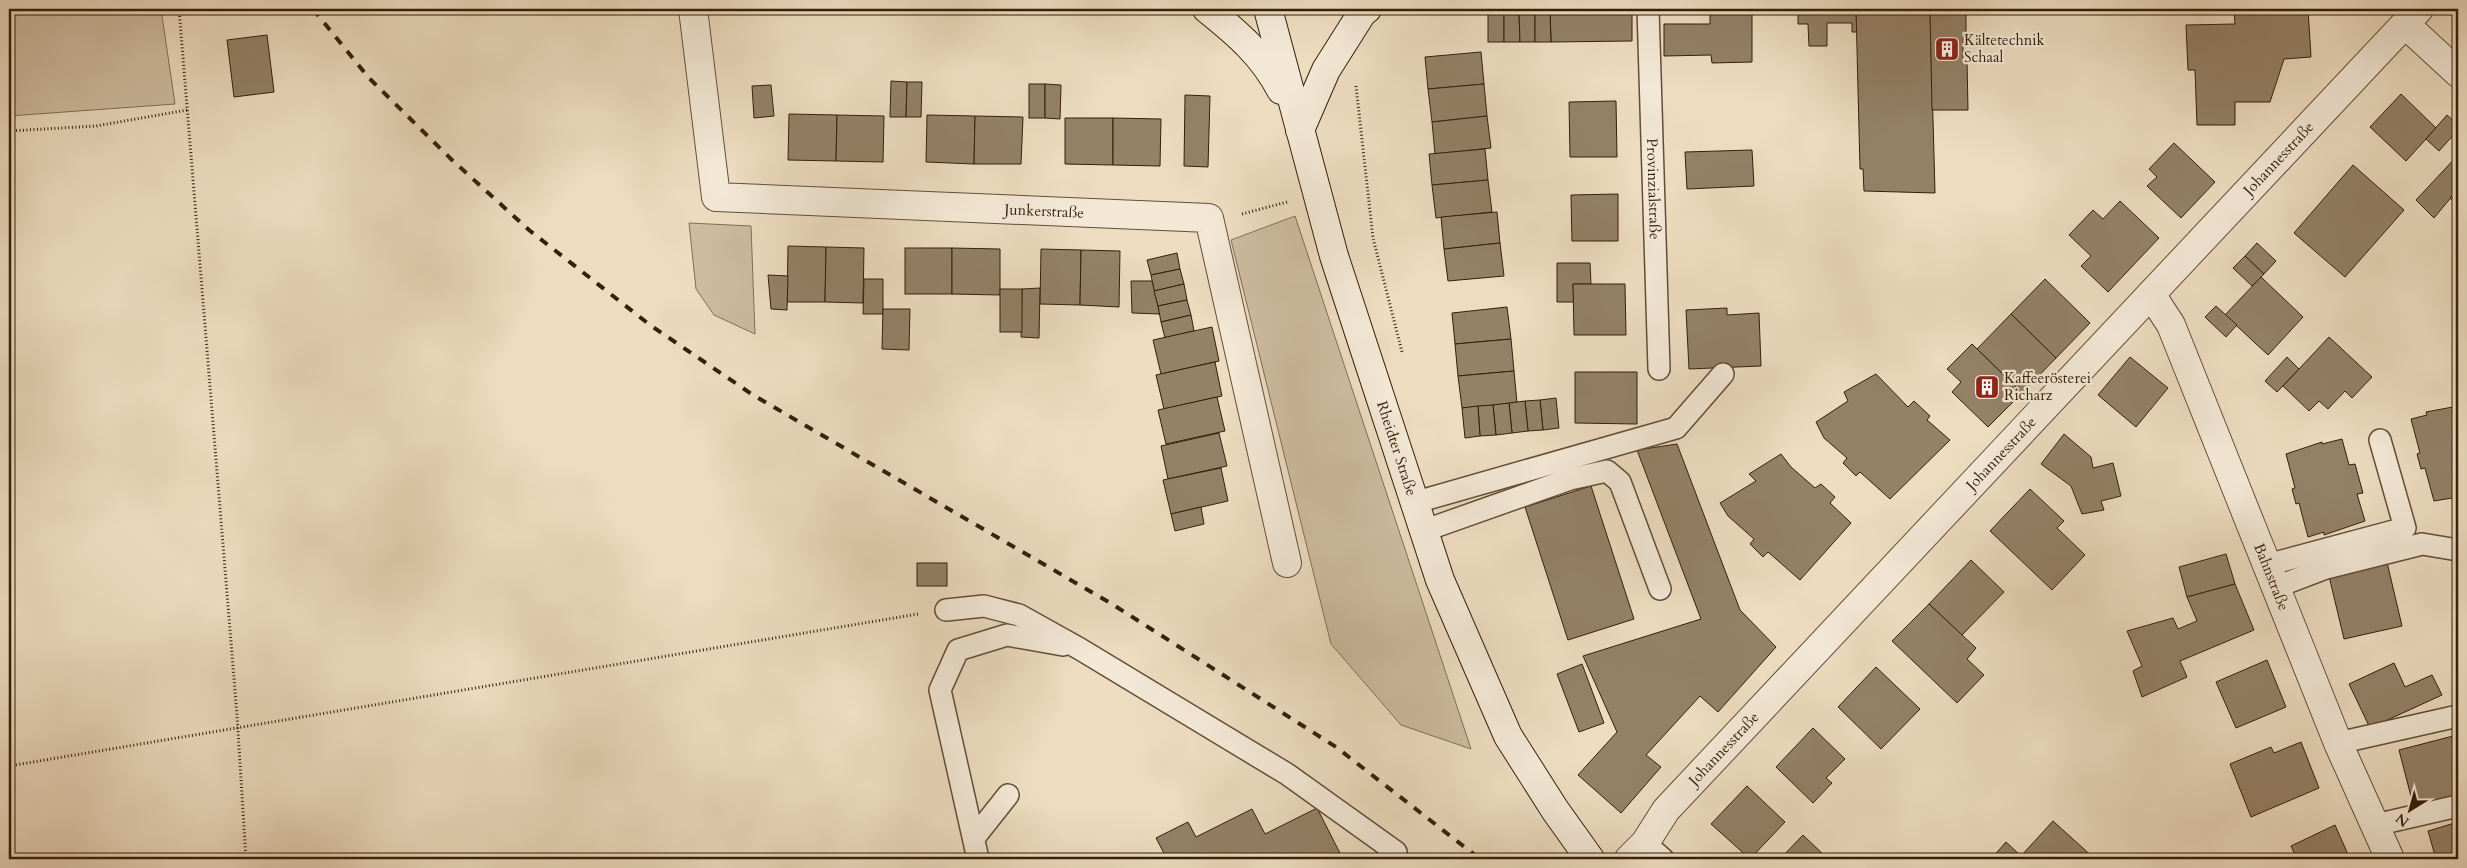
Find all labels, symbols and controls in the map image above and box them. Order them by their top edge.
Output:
place label: Kältetechnik Schaal [1964,30,2045,67]
building icon: Kältetechnik Schaal [1934,36,1960,62]
street label: Johannesstraße [2238,117,2318,201]
street label: Provinzialstraße [1642,138,1665,240]
street label: Junkerstraße [1002,199,1085,223]
place label: Kaffeerösterei Richarz [2004,368,2091,405]
building icon: Kaffeerösterei Richarz [1974,374,2000,400]
street label: Rheidter Straße [1372,398,1422,499]
street label: Johannesstraße [1960,412,2041,496]
street label: Bahnstraße [2249,540,2294,614]
street label: Johannesstraße [1683,707,1763,791]
north arrow [2384,786,2434,836]
text: N [2392,809,2413,831]

